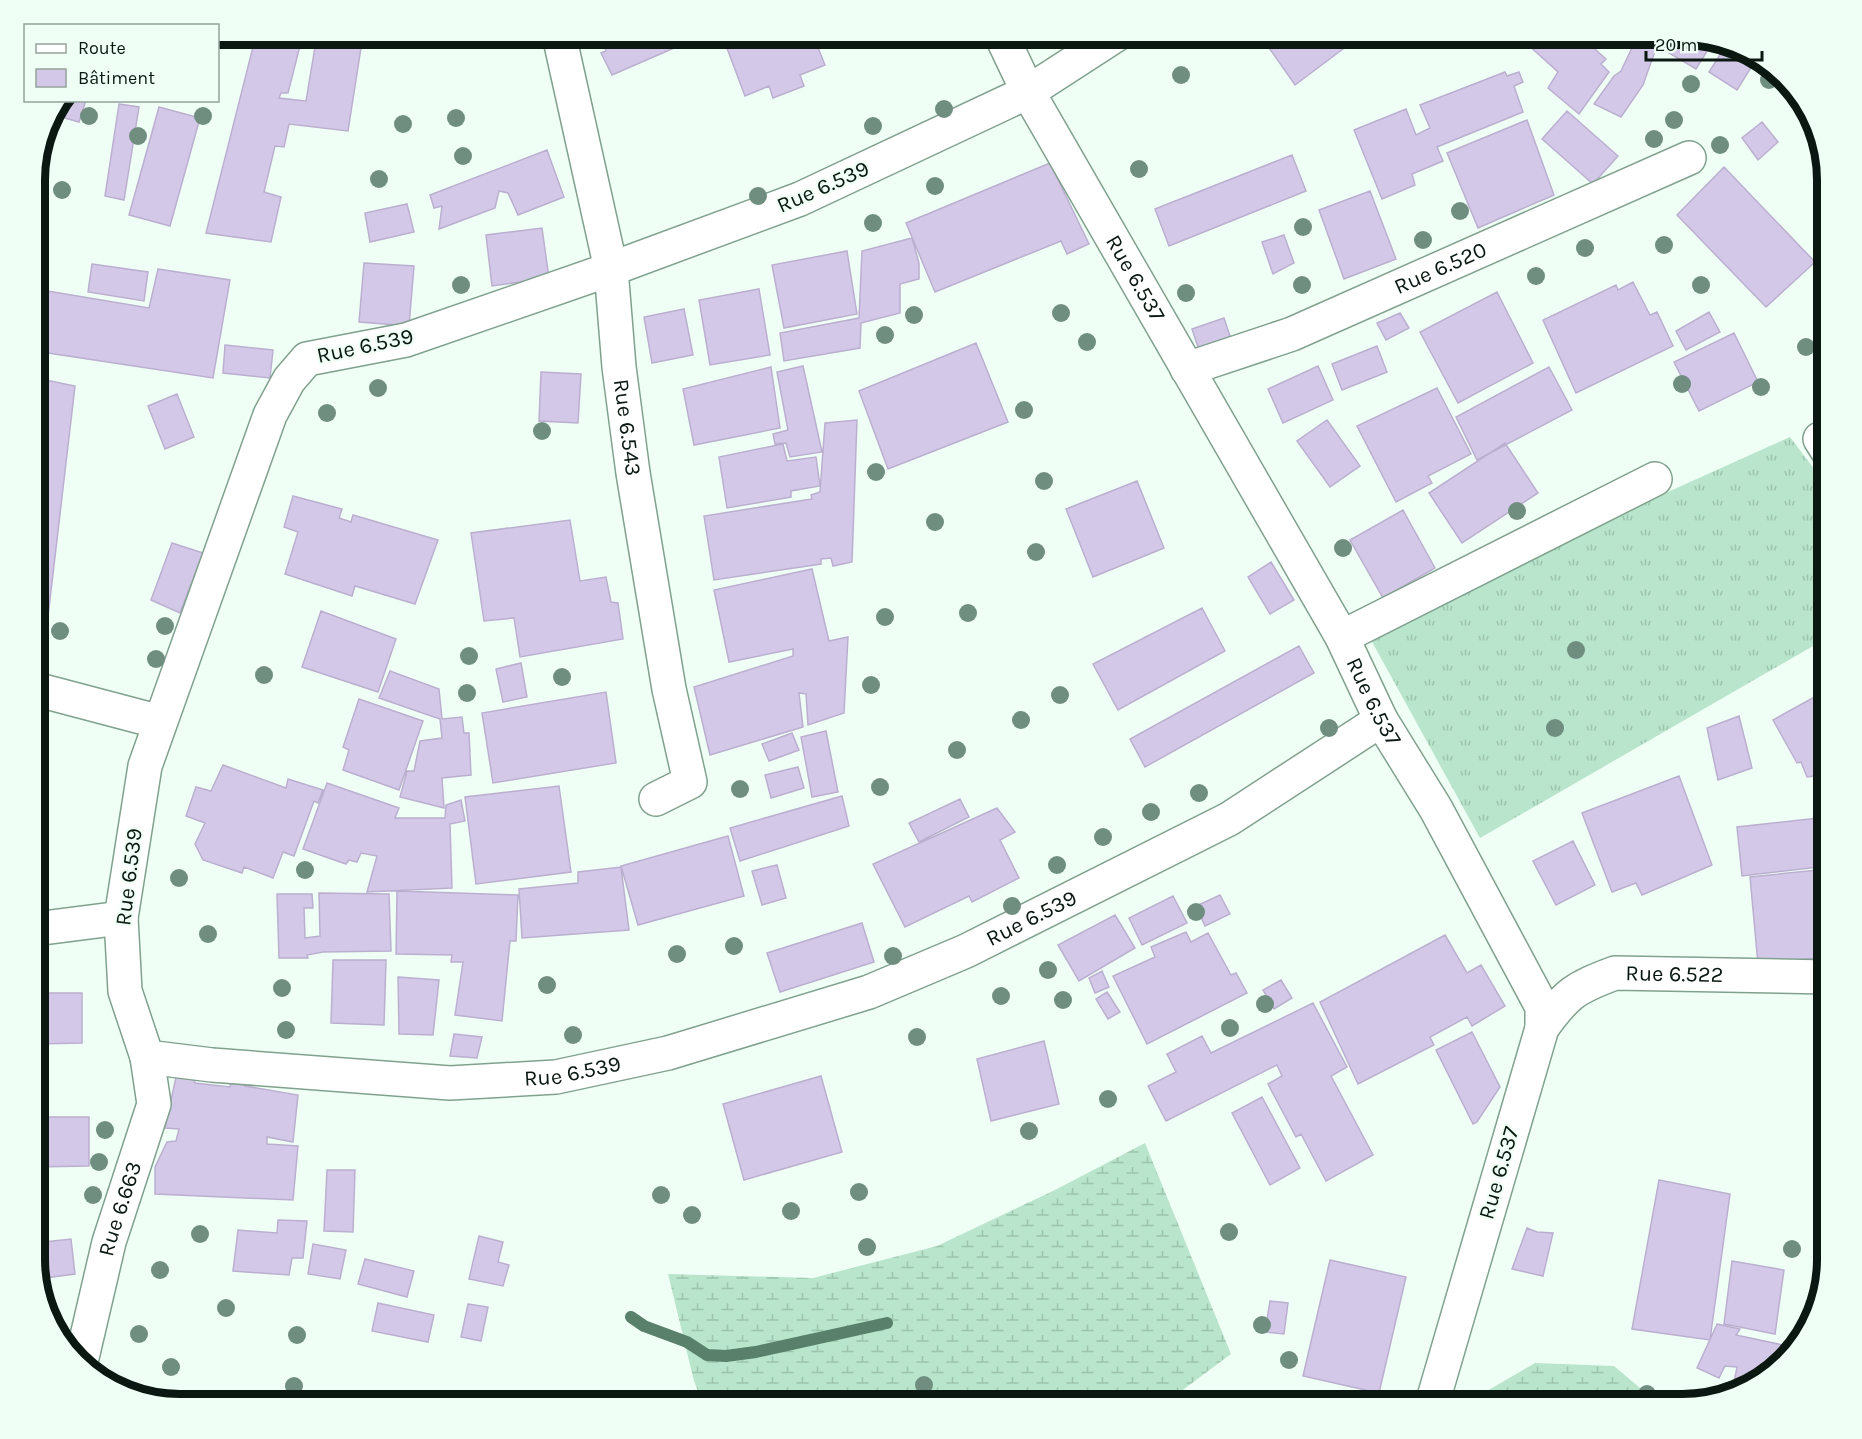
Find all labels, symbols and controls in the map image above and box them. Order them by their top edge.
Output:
legend [24,24,219,102]
scale bar [1646,24,1762,62]
text: 20 m [1655,34,1697,56]
text: Route [78,37,126,59]
text: Bâtiment [78,67,155,89]
street label: Rue 6.539 [773,155,873,219]
street label: Rue 6.537 [1100,230,1170,326]
street label: Rue 6.520 [1390,236,1491,300]
street label: Rue 6.539 [314,323,416,369]
street label: Rue 6.543 [608,377,646,478]
street label: Rue 6.537 [1340,653,1407,751]
street label: Rue 6.539 [110,827,148,927]
street label: Rue 6.539 [982,885,1081,952]
street label: Rue 6.522 [1625,960,1724,988]
street label: Rue 6.539 [523,1050,623,1092]
street label: Rue 6.537 [1473,1123,1525,1223]
street label: Rue 6.663 [93,1158,147,1259]

